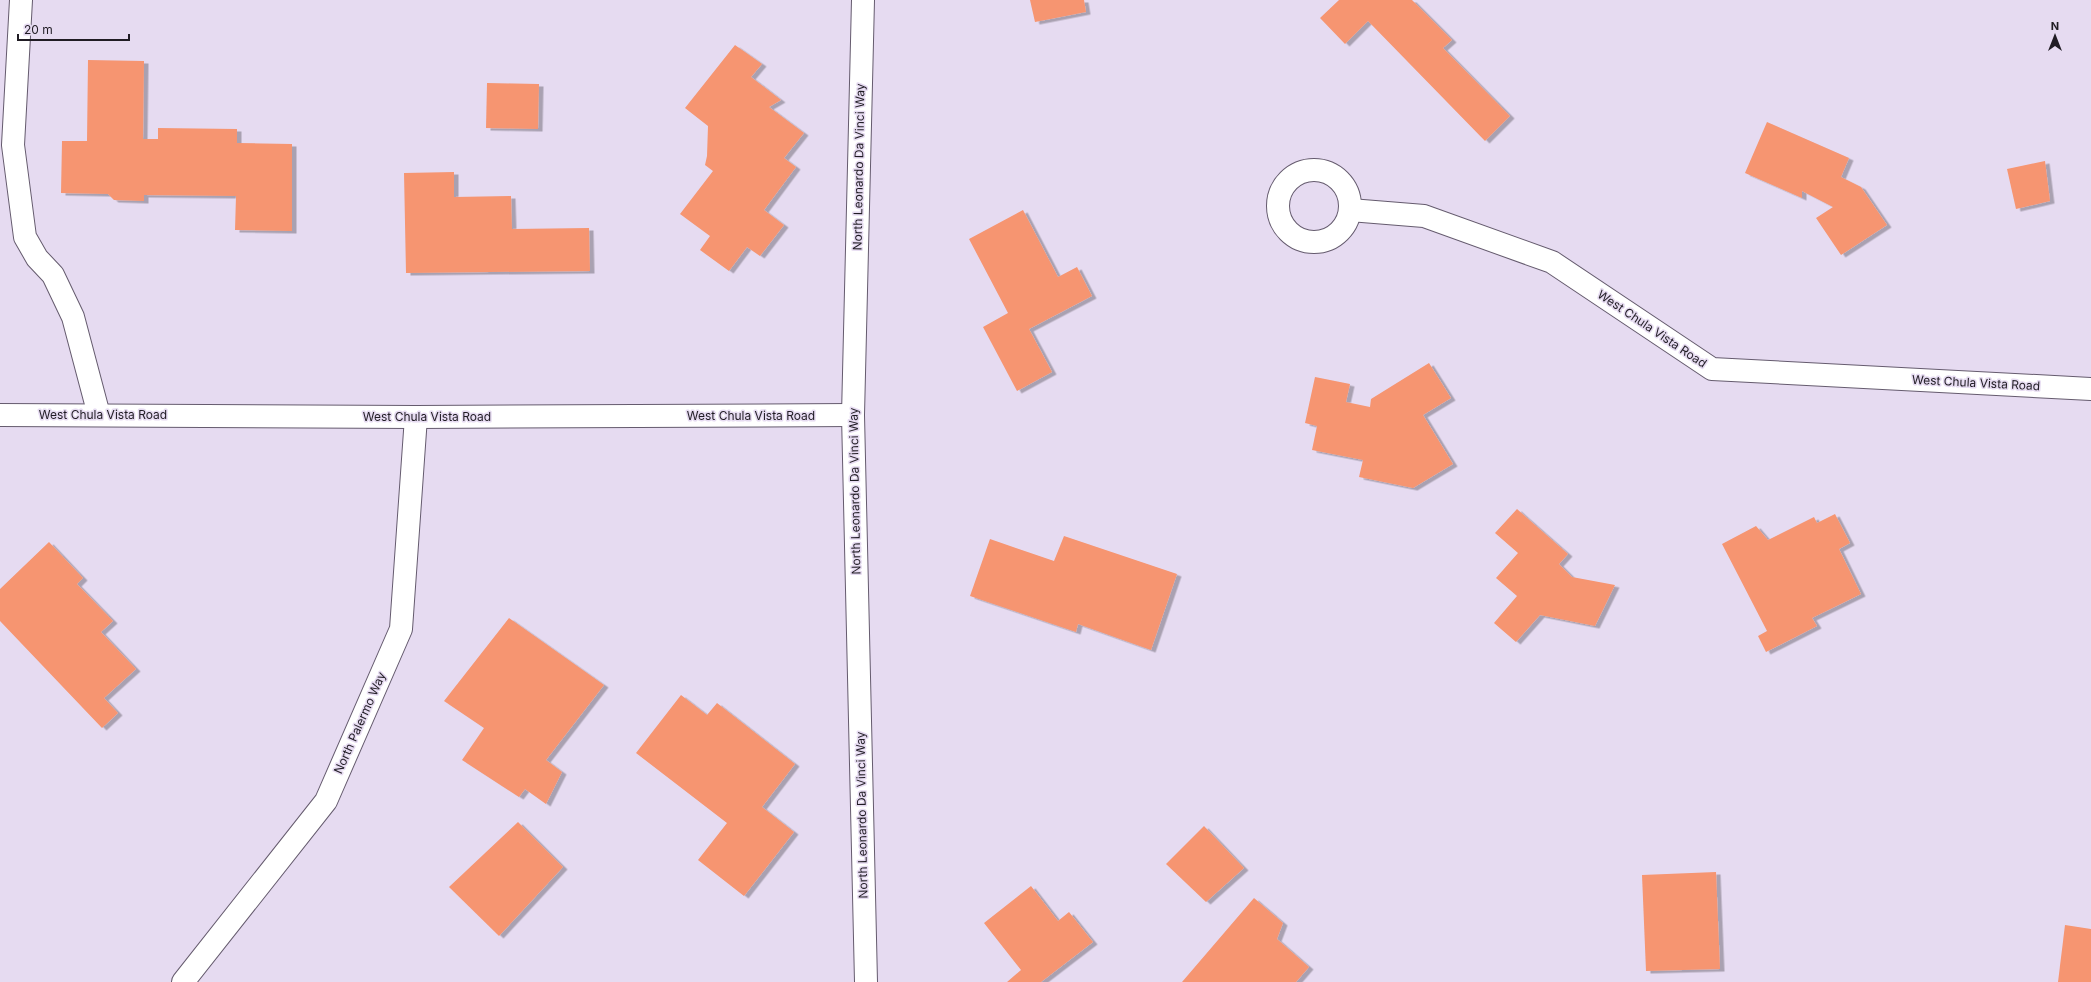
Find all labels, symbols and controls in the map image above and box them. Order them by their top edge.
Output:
scale bar [18,16,129,42]
north arrow [2035,16,2075,56]
text: N [2051,19,2059,33]
text: 20 m [24,22,53,37]
street label: North Leonardo Da Vinci Way [850,83,867,251]
street label: West Chula Vista Road [1595,286,1710,371]
street label: West Chula Vista Road [1912,372,2041,393]
street label: West Chula Vista Road [39,407,167,422]
street label: North Leonardo Da Vinci Way [846,407,863,575]
street label: West Chula Vista Road [687,408,815,423]
street label: West Chula Vista Road [363,409,491,424]
street label: North Palermo Way [330,669,389,776]
street label: North Leonardo Da Vinci Way [853,731,870,899]

